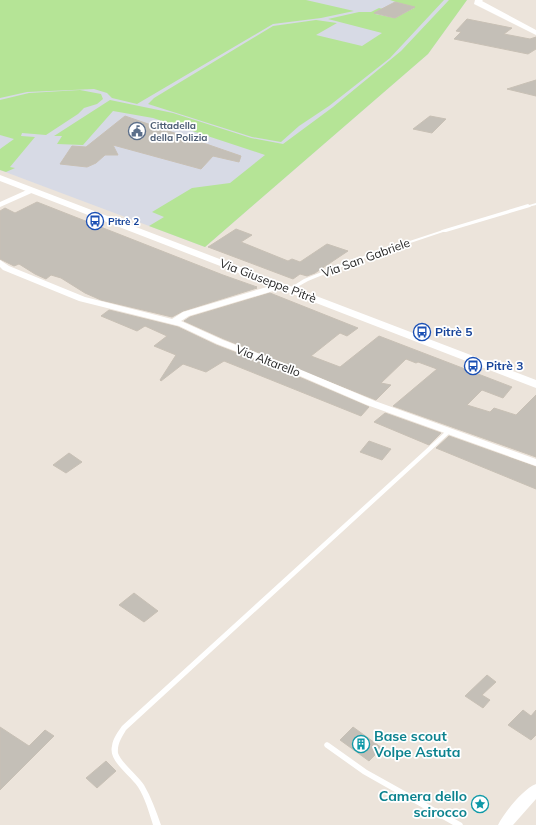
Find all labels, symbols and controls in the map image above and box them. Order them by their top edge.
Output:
place label: Cittadella della Polizia [150,119,207,144]
public building icon: Cittadella della Polizia [127,121,147,141]
bus stop icon: Pitrè 2 [85,211,105,231]
place label: Pitrè 2 [108,215,139,228]
street label: Via San Gabriele [320,235,412,280]
street label: Via Giuseppe Pitrè [218,255,319,306]
bus stop icon: Pitrè 5 [412,322,432,342]
place label: Pitrè 5 [435,324,472,339]
street label: Via Altarello [234,341,303,380]
bus stop icon: Pitrè 3 [463,356,483,376]
place label: Pitrè 3 [486,358,523,373]
place label: Base scout Volpe Astuta [373,727,460,761]
building icon: Base scout Volpe Astuta [351,734,371,754]
place label: Camera dello scirocco [379,787,467,821]
place icon: Camera dello scirocco [470,794,490,814]

